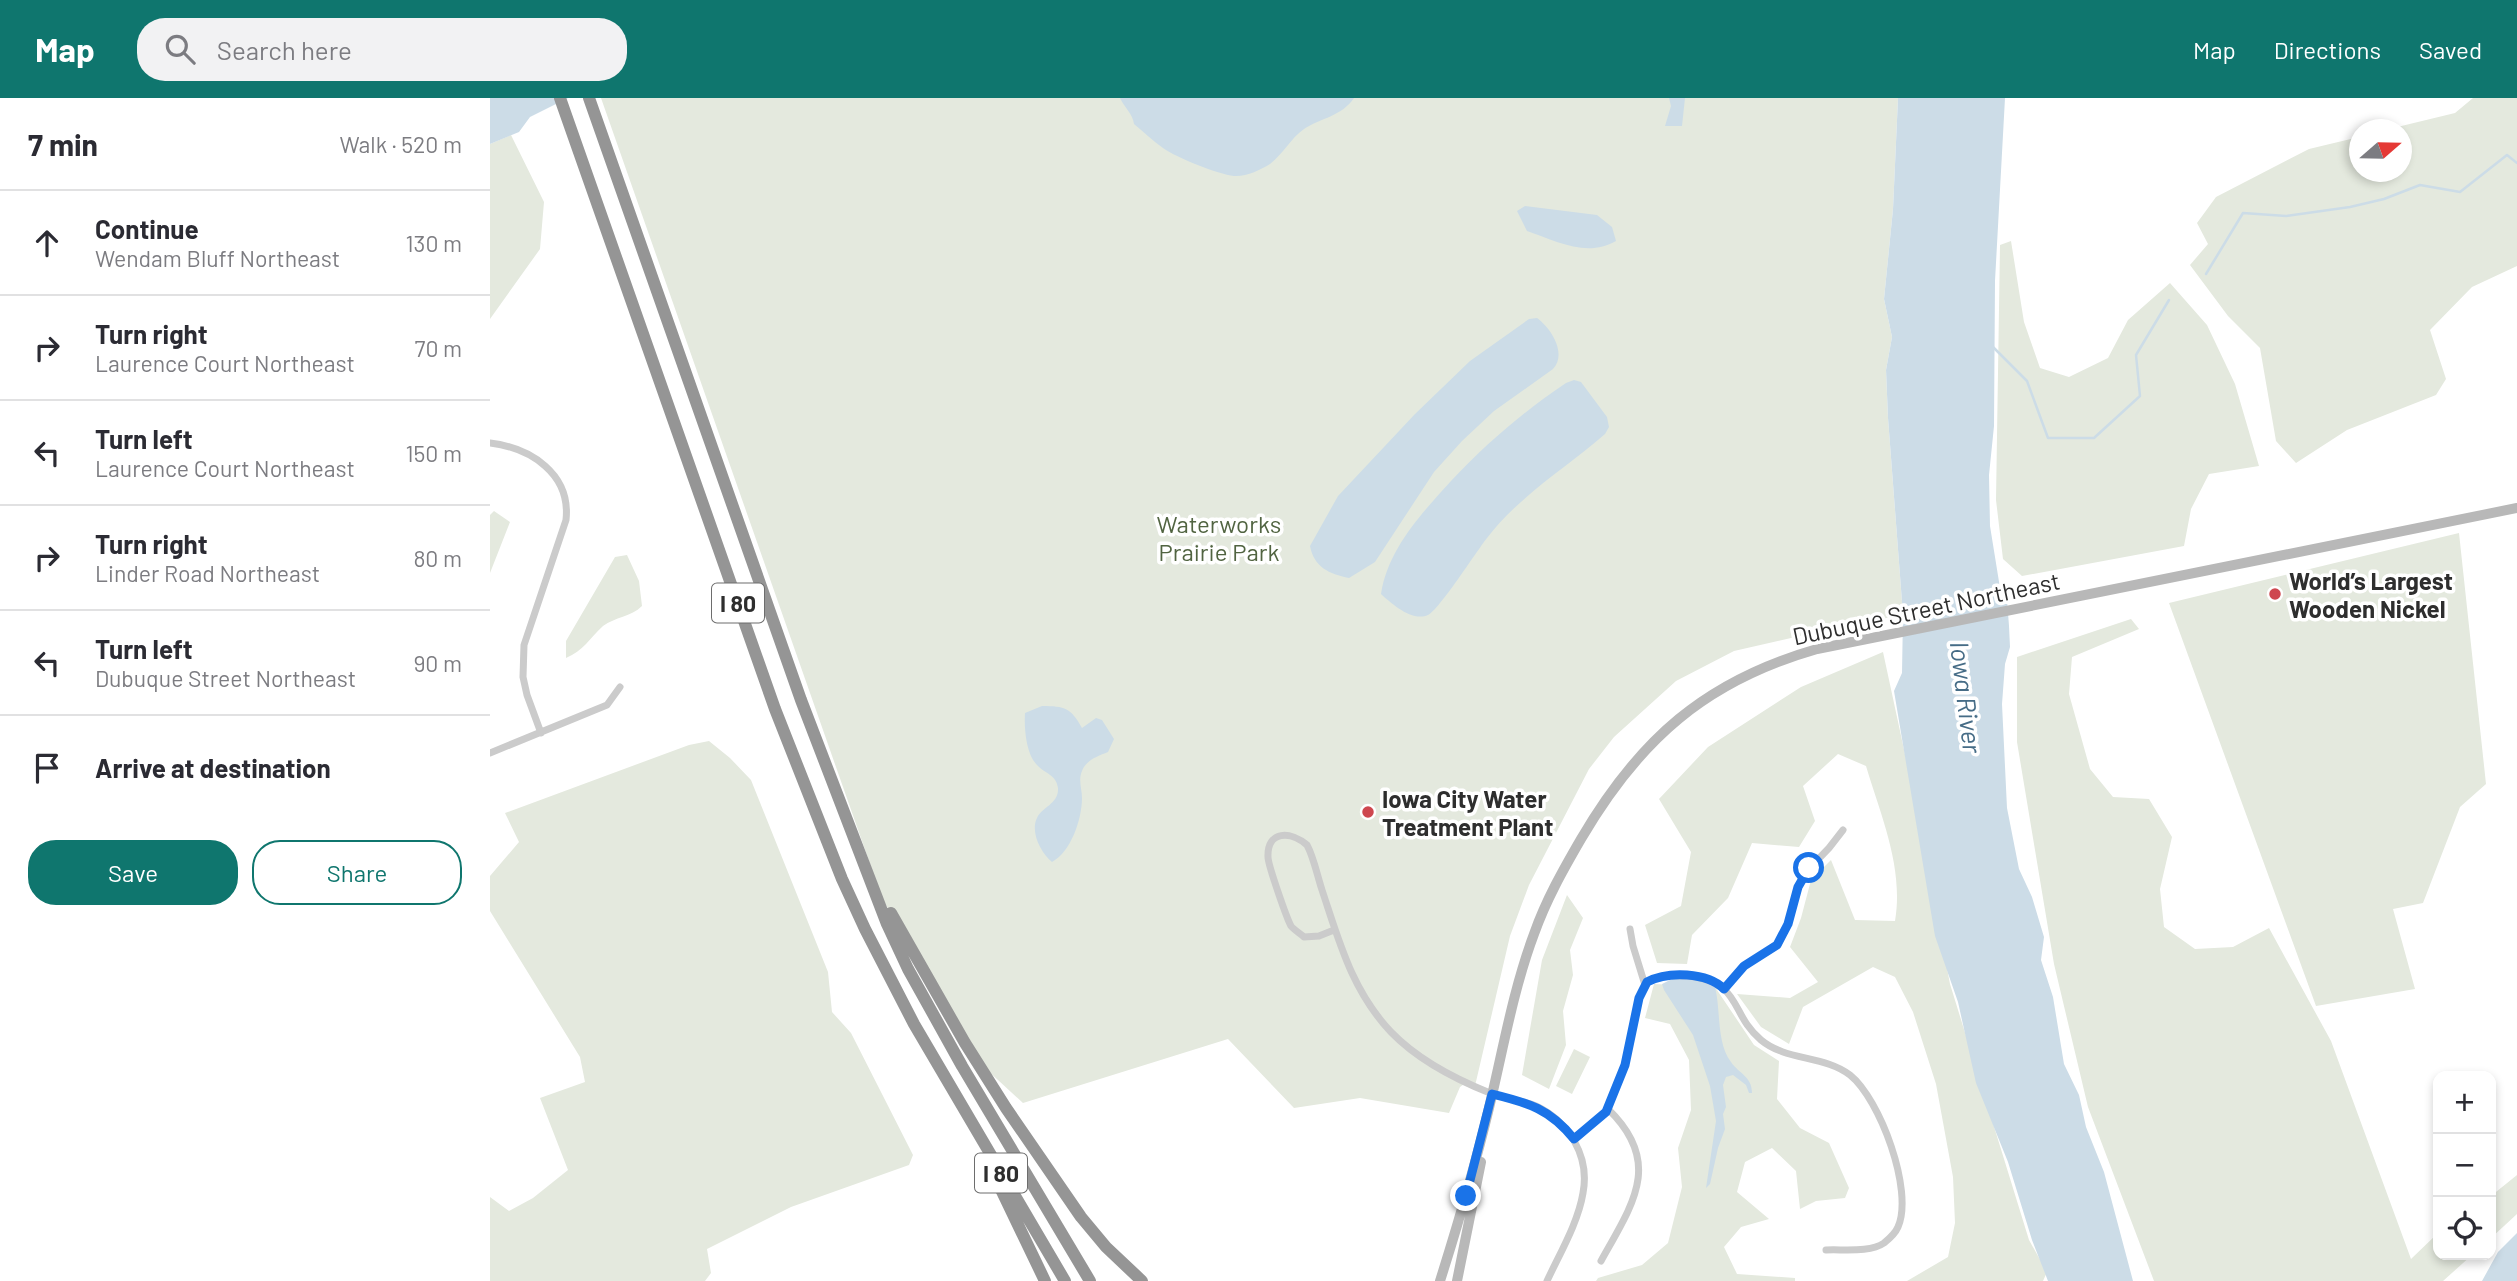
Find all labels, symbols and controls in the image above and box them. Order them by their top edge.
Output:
search box [137,18,627,81]
text: Map [35,29,95,69]
icon: search [161,30,199,68]
text: Search here [217,34,352,65]
text: Map [2193,35,2236,64]
text: Directions [2274,35,2381,64]
text: Saved [2419,35,2482,64]
north arrow [2349,119,2412,182]
text: 7 min [28,126,98,162]
text: Walk · 520 m [340,130,462,158]
text: Continue [95,213,199,244]
icon: ahead [28,224,66,262]
text: 130 m [405,229,462,257]
text: Wendam Bluff Northeast [95,244,340,272]
text: Turn right [95,318,208,349]
icon: right [28,329,66,367]
text: 70 m [415,334,462,362]
text: Laurence Court Northeast [95,349,355,377]
text: Turn left [95,423,193,454]
icon: left [28,434,66,472]
text: 150 m [406,439,462,467]
text: Laurence Court Northeast [95,454,355,482]
park label: Waterworks Prairie Park [1157,509,1281,566]
text: Turn right [95,528,208,559]
icon: right [28,539,66,577]
text: 80 m [413,544,462,572]
text: Linder Road Northeast [95,559,320,587]
street label: Dubuque Street Northeast [1790,565,2062,651]
place label: World’s Largest Wooden Nickel [2289,566,2453,623]
road number: I 80 [712,583,764,622]
marker: World’s Largest Wooden Nickel [2267,586,2283,602]
text: Turn left [95,633,193,664]
water label: Iowa River [1945,639,1989,755]
icon: left [28,644,66,682]
text: 90 m [413,649,462,677]
text: Dubuque Street Northeast [95,664,356,692]
icon: arrive [28,749,66,787]
text: Arrive at destination [95,752,331,783]
place label: Iowa City Water Treatment Plant [1382,784,1553,841]
marker: Iowa City Water Treatment Plant [1360,804,1376,820]
button: Save [28,840,238,905]
button: Share [252,840,462,905]
route start [1793,852,1824,883]
map controls [2433,1071,2496,1260]
button: + [2433,1071,2496,1134]
button: − [2433,1134,2496,1197]
road number: I 80 [975,1154,1027,1192]
route end [1450,1180,1481,1211]
button: locate [2433,1197,2496,1260]

